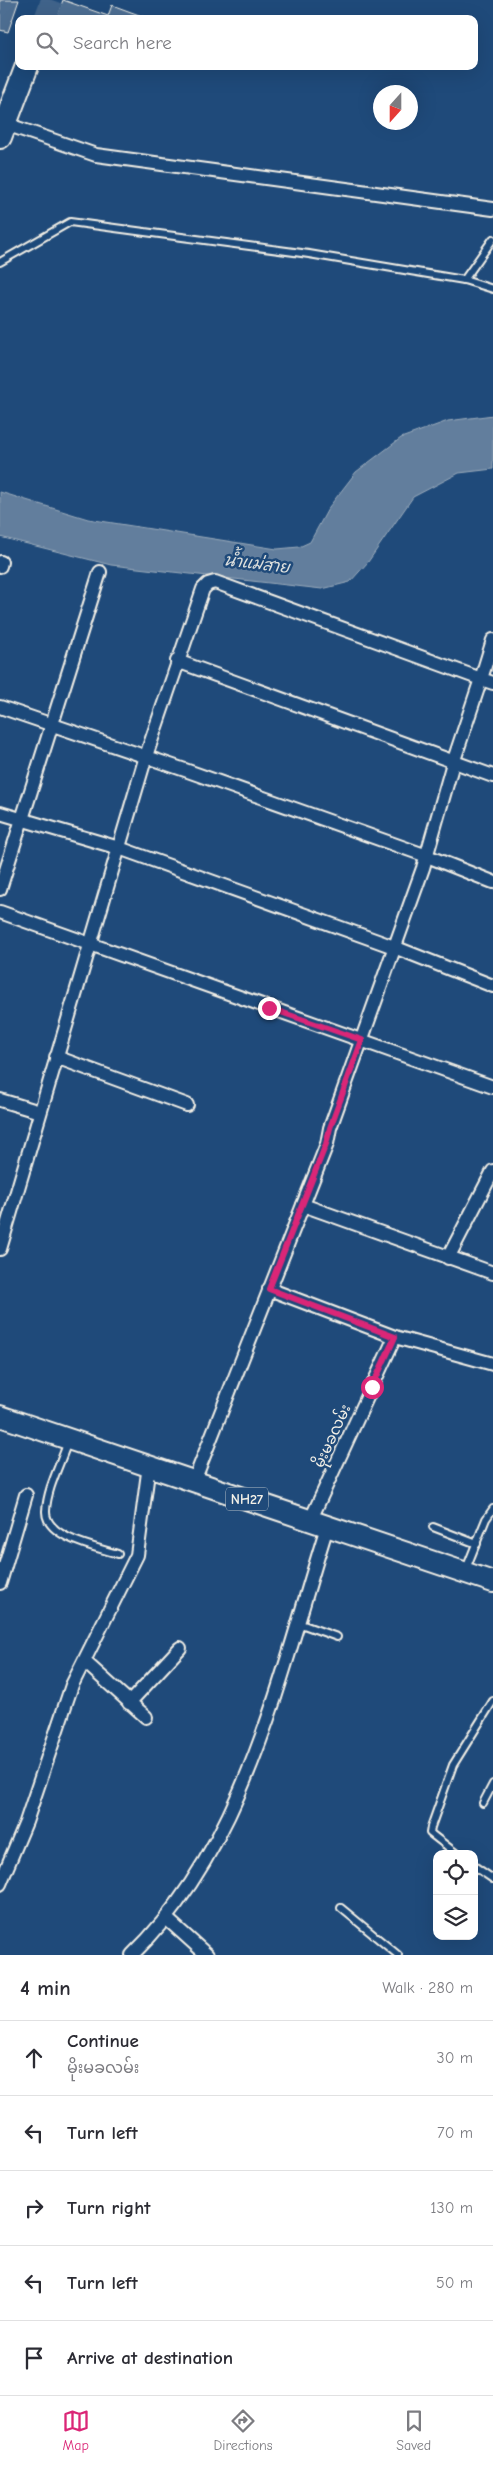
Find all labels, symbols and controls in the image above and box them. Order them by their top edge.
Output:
search box [15,15,478,70]
icon: search [33,29,61,57]
text: Search here [73,32,172,54]
north arrow [373,85,418,130]
water label: น้ำแม่สาย [223,545,293,577]
route end [258,997,281,1020]
route start [361,1376,384,1399]
street label: မိုးမခလမ်း [309,1401,357,1472]
road number: NH27 [226,1488,268,1510]
map controls [433,1850,478,1940]
button: locate [433,1850,478,1895]
button: layers [433,1895,478,1940]
text: 4 min [20,1976,71,2000]
text: Walk · 280 m [382,1979,473,1997]
text: Continue [67,2030,139,2052]
icon: ahead [20,2044,48,2072]
text: 30 m [437,2049,473,2067]
text: မိုးမခလမ်း [67,2059,139,2077]
icon: left [20,2119,48,2147]
text: Turn left [67,2122,138,2144]
text: 70 m [437,2124,473,2142]
icon: right [20,2194,48,2222]
text: Turn right [67,2197,151,2219]
text: 130 m [430,2199,473,2217]
icon: left [20,2269,48,2297]
text: Turn left [67,2272,138,2294]
text: 50 m [436,2274,473,2292]
icon: arrive [20,2344,48,2372]
text: Arrive at destination [67,2347,233,2369]
tab: Map [62,2407,90,2454]
tab: Directions [213,2407,273,2454]
tab: Saved [396,2407,431,2454]

